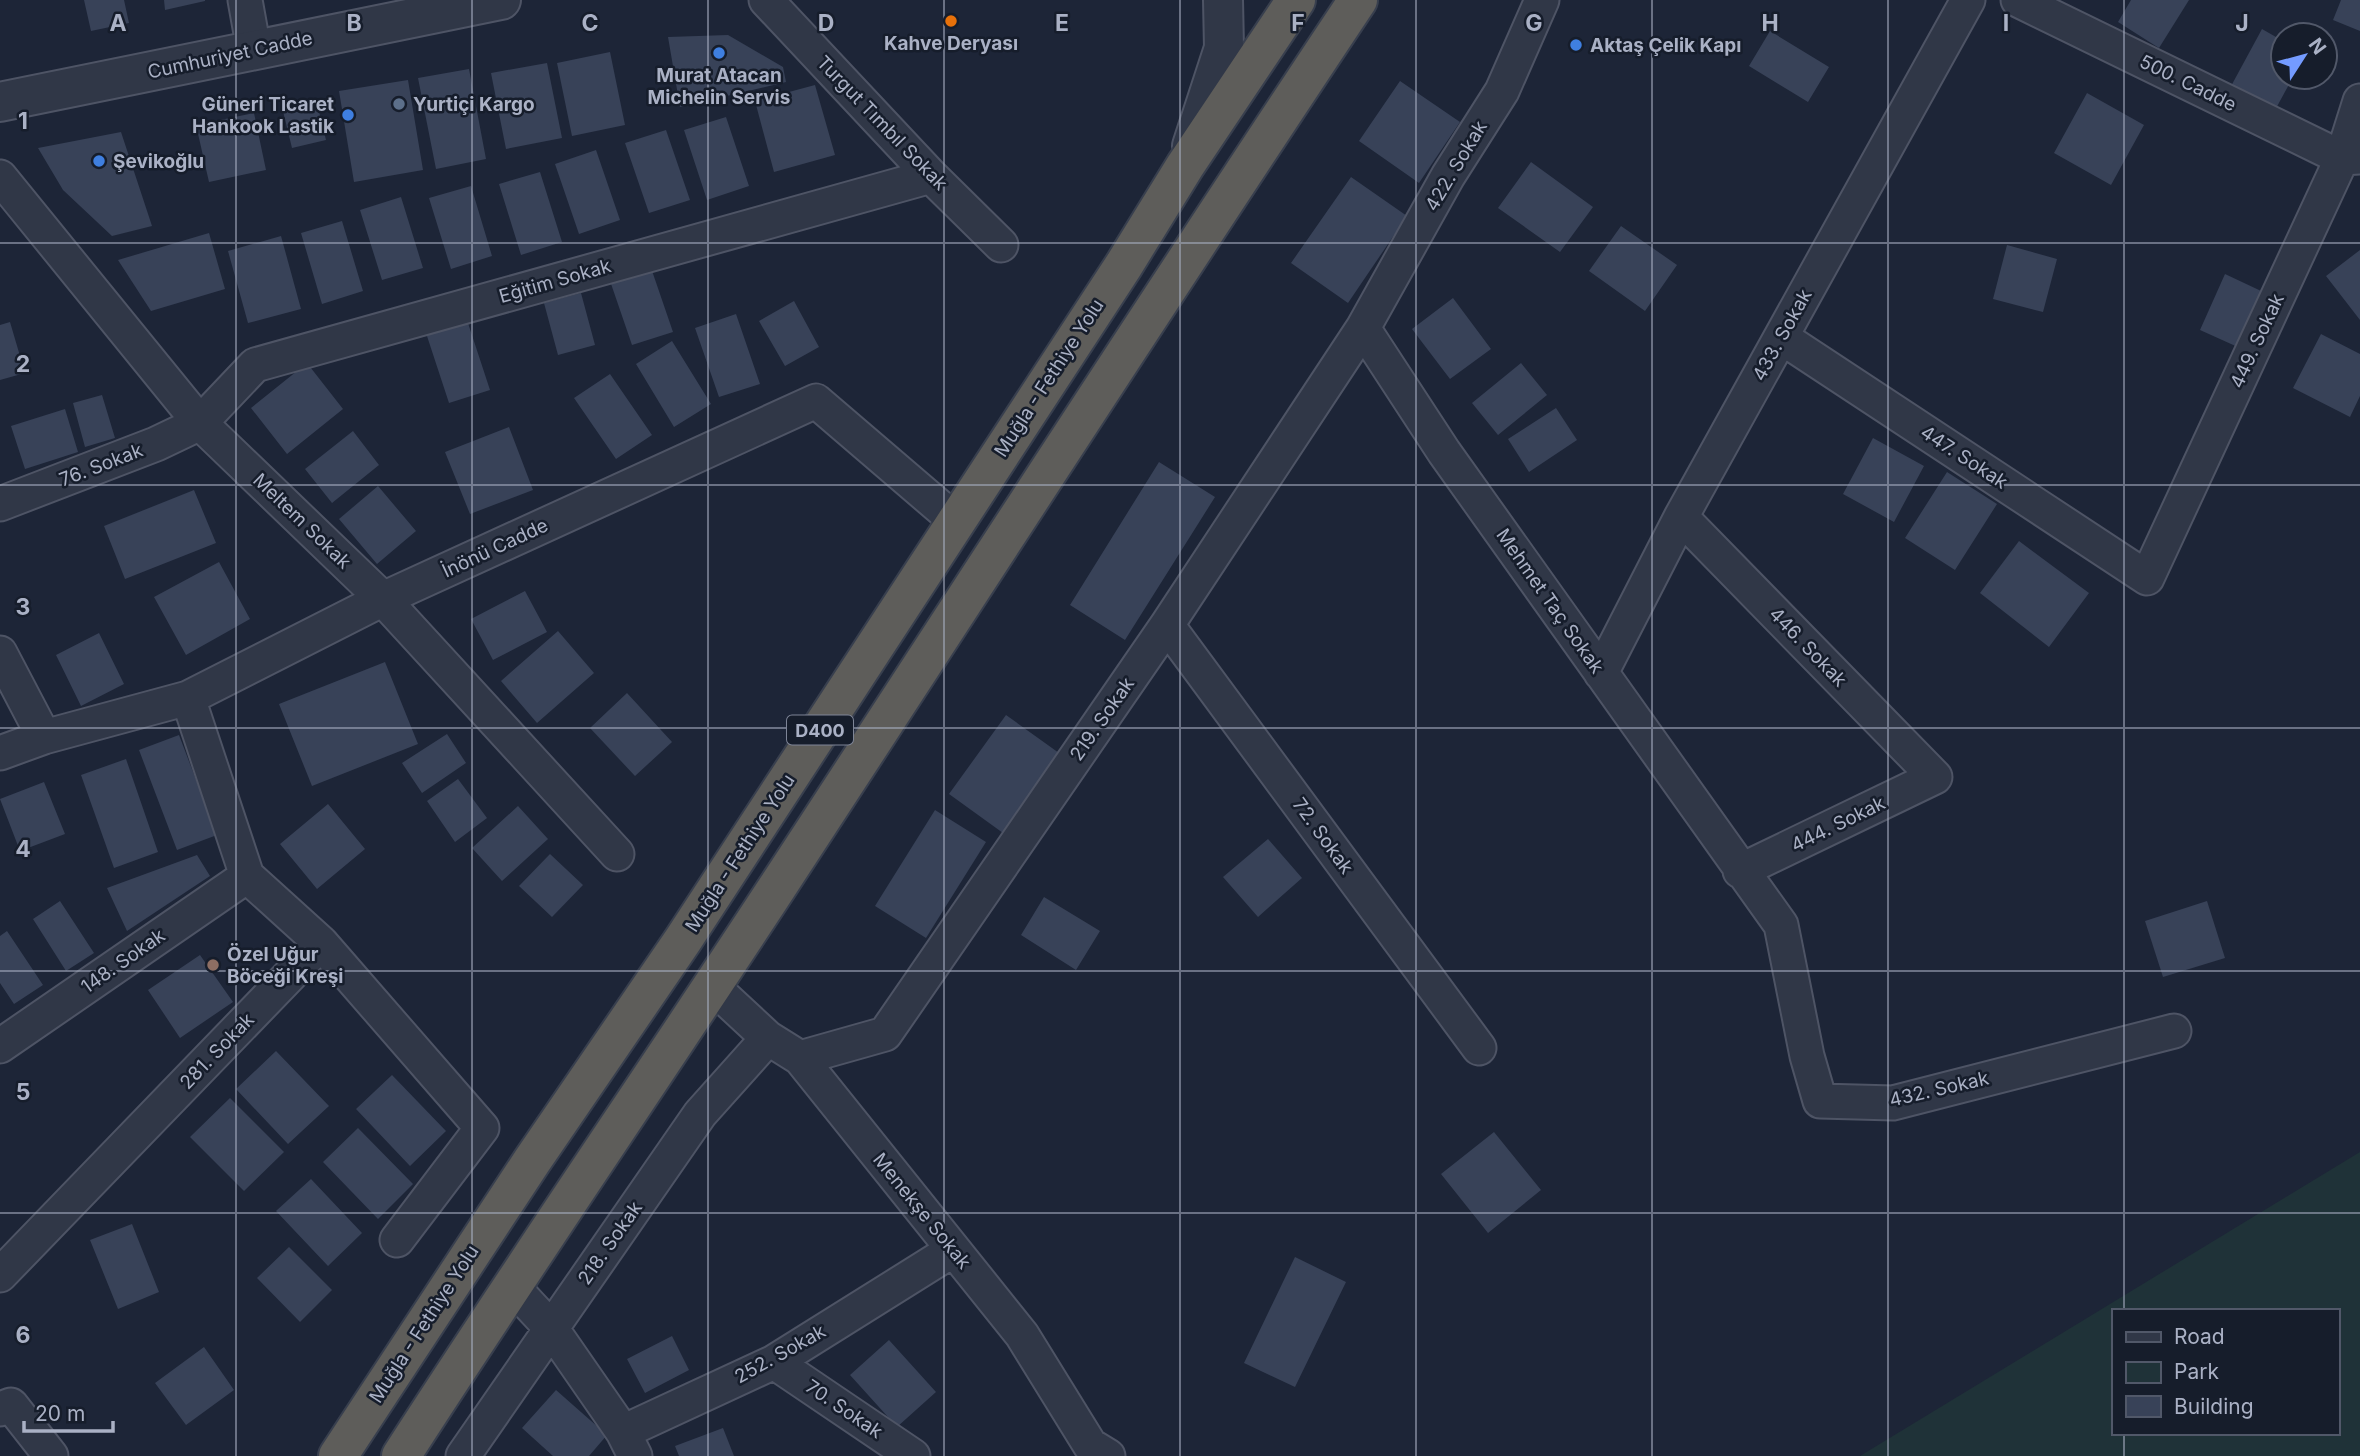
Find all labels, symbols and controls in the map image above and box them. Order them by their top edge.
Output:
text: A [109,9,127,37]
text: B [346,9,362,37]
text: C [581,9,599,37]
text: D [818,9,834,37]
text: E [1055,9,1069,37]
text: F [1291,9,1305,37]
text: G [1525,9,1543,37]
text: H [1761,9,1779,37]
text: I [2003,9,2009,37]
text: J [2235,9,2249,37]
marker: Kahve Deryası [943,13,959,29]
north arrow [2269,21,2339,91]
street label: Cumhuriyet Cadde [145,26,315,84]
place label: Kahve Deryası [884,32,1018,55]
place label: Aktaş Çelik Kapı [1590,34,1741,57]
text: N [2304,34,2331,59]
marker: Aktaş Çelik Kapı [1568,37,1584,53]
marker: Murat Atacan Michelin Servis [711,45,727,61]
street label: 500. Cadde [2136,50,2240,116]
street label: Turgut Tımbıl Sokak [812,51,953,195]
place label: Murat Atacan Michelin Servis [648,64,790,109]
place label: Güneri Ticaret Hankook Lastik [192,93,334,138]
place label: Yurtiçi Kargo [413,93,535,116]
marker: Yurtiçi Kargo [391,96,407,112]
text: 1 [18,107,28,135]
marker: Güneri Ticaret Hankook Lastik [340,107,356,123]
street label: 422. Sokak [1420,116,1492,215]
place label: Şevikoğlu [113,150,204,173]
marker: Şevikoğlu [91,153,107,169]
street label: Eğitim Sokak [496,254,614,308]
street label: 433. Sokak [1747,285,1817,385]
street label: 449. Sokak [2225,290,2289,392]
street label: Muğla - Fethiye Yolu [989,295,1109,461]
text: 2 [16,350,30,378]
street label: 447. Sokak [1916,420,2012,494]
street label: 76. Sokak [56,438,147,491]
street label: Meltem Sokak [248,469,356,574]
street label: İnönü Cadde [438,513,552,583]
street label: Mehmet Taç Sokak [1491,524,1609,678]
text: 3 [16,593,30,621]
street label: 446. Sokak [1764,602,1852,692]
street label: 219. Sokak [1065,672,1139,765]
road number: D400 [787,716,853,744]
street label: Muğla - Fethiye Yolu [680,770,800,936]
street label: 444. Sokak [1787,791,1889,857]
street label: 72. Sokak [1288,794,1359,879]
text: 4 [15,835,31,863]
street label: 148. Sokak [77,923,170,998]
place label: Özel Uğur Böceği Kreşi [227,943,343,988]
marker: Özel Uğur Böceği Kreşi [205,957,221,973]
street label: 281. Sokak [175,1008,259,1094]
street label: 432. Sokak [1887,1066,1992,1112]
text: 5 [16,1078,30,1106]
street label: Menekşe Sokak [868,1148,976,1274]
street label: 218. Sokak [573,1196,647,1289]
street label: Muğla - Fethiye Yolu [364,1241,484,1407]
legend [2112,1309,2339,1435]
street label: 252. Sokak [730,1319,830,1388]
text: 6 [16,1321,30,1349]
text: Road [2174,1324,2225,1349]
text: Park [2174,1359,2219,1384]
street label: 70. Sokak [801,1375,887,1443]
scale bar [24,1390,114,1434]
text: Building [2174,1394,2254,1419]
text: 20 m [35,1401,85,1426]

